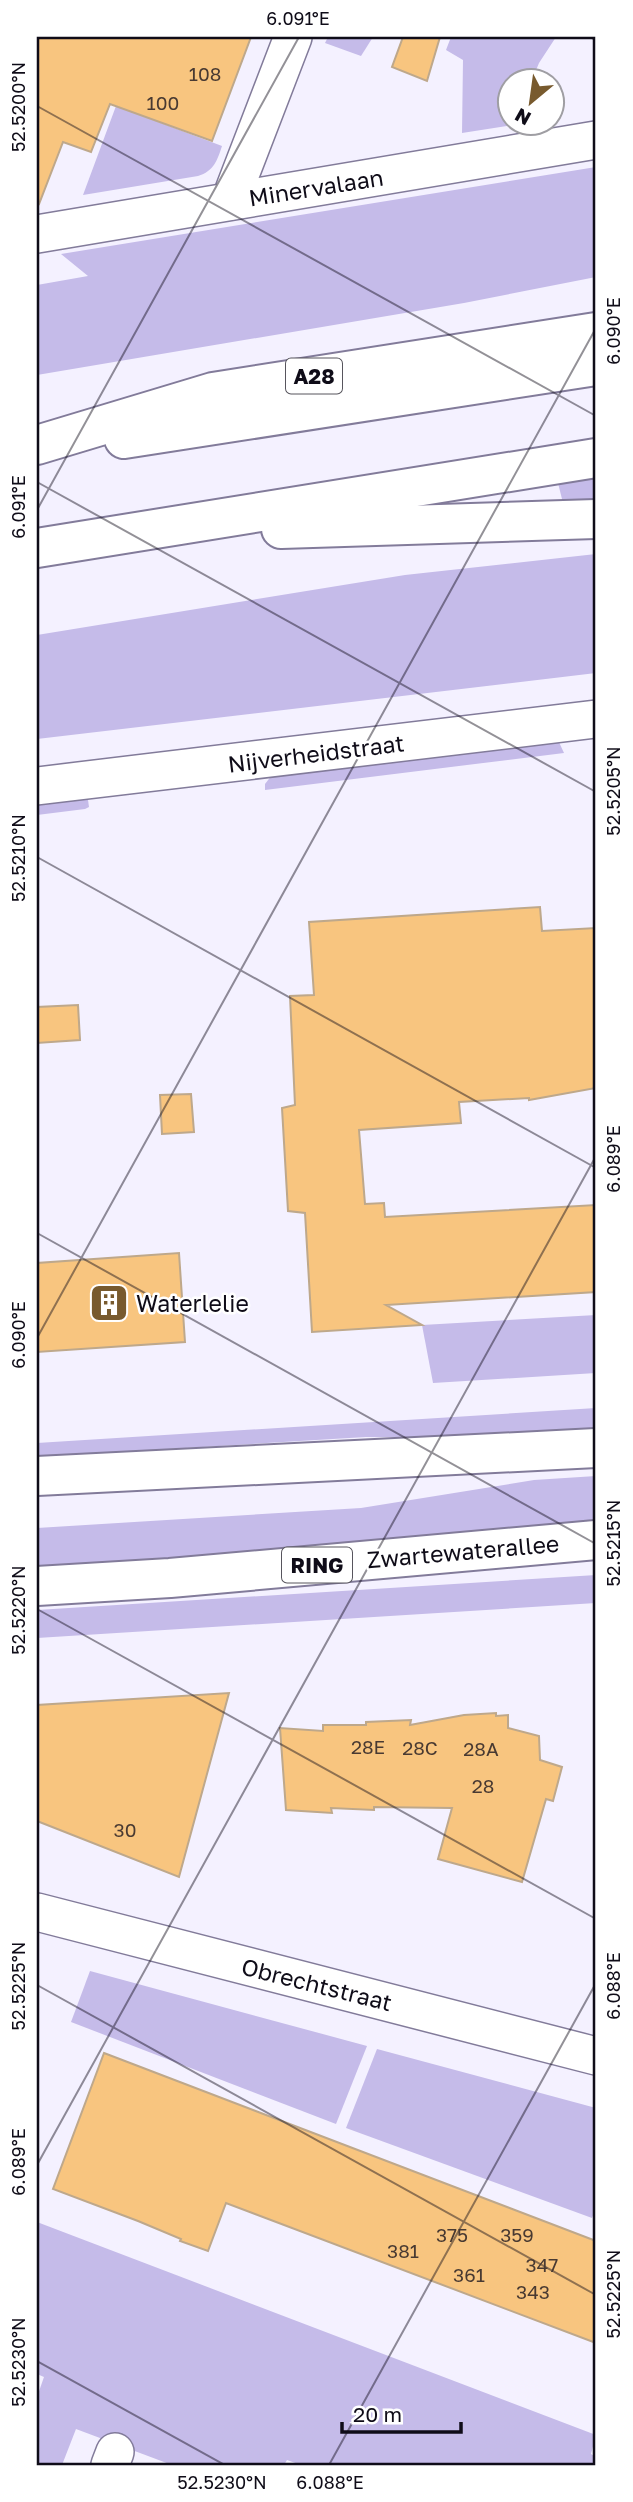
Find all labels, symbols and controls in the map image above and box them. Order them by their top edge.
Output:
text: 6.091°E [266,7,330,29]
text: 52.5200°N [7,62,29,152]
house number: 108 [189,62,221,85]
north arrow [496,66,566,136]
house number: 100 [147,91,179,114]
text: N [511,104,534,131]
street label: Minervalaan [247,163,385,211]
text: 6.090°E [602,297,624,365]
road number: A28 [286,358,342,394]
text: 6.091°E [7,475,29,539]
street label: Nijverheidstraat [226,728,406,778]
text: 52.5205°N [602,746,624,836]
text: 52.5210°N [7,814,29,902]
text: 6.089°E [602,1125,624,1193]
building icon: Waterlelie [88,1282,130,1324]
place label: Waterlelie [136,1289,249,1317]
text: 6.090°E [7,1301,29,1369]
text: 52.5215°N [602,1499,624,1587]
street label: Zwartewaterallee [366,1529,560,1573]
road number: RING [282,1548,352,1582]
text: 52.5220°N [7,1565,29,1655]
house number: 28E [351,1735,385,1758]
house number: 28C [402,1736,438,1759]
house number: 28A [463,1737,499,1760]
house number: 28 [472,1774,494,1797]
house number: 30 [114,1818,136,1841]
text: 52.5225°N [7,1942,29,2030]
street label: Obrechtstraat [239,1952,395,2016]
text: 6.088°E [602,1952,624,2020]
text: 6.089°E [7,2128,29,2196]
house number: 375 [436,2223,468,2246]
house number: 359 [500,2223,534,2246]
house number: 381 [387,2239,419,2262]
text: 52.5225°N [602,2250,624,2338]
house number: 347 [526,2253,558,2276]
house number: 361 [453,2263,485,2286]
house number: 343 [516,2280,550,2303]
text: 52.5230°N [7,2317,29,2407]
scale bar [342,2390,462,2434]
text: 20 m [353,2401,402,2427]
text: 52.5230°N [177,2471,267,2493]
text: 6.088°E [296,2471,364,2493]

